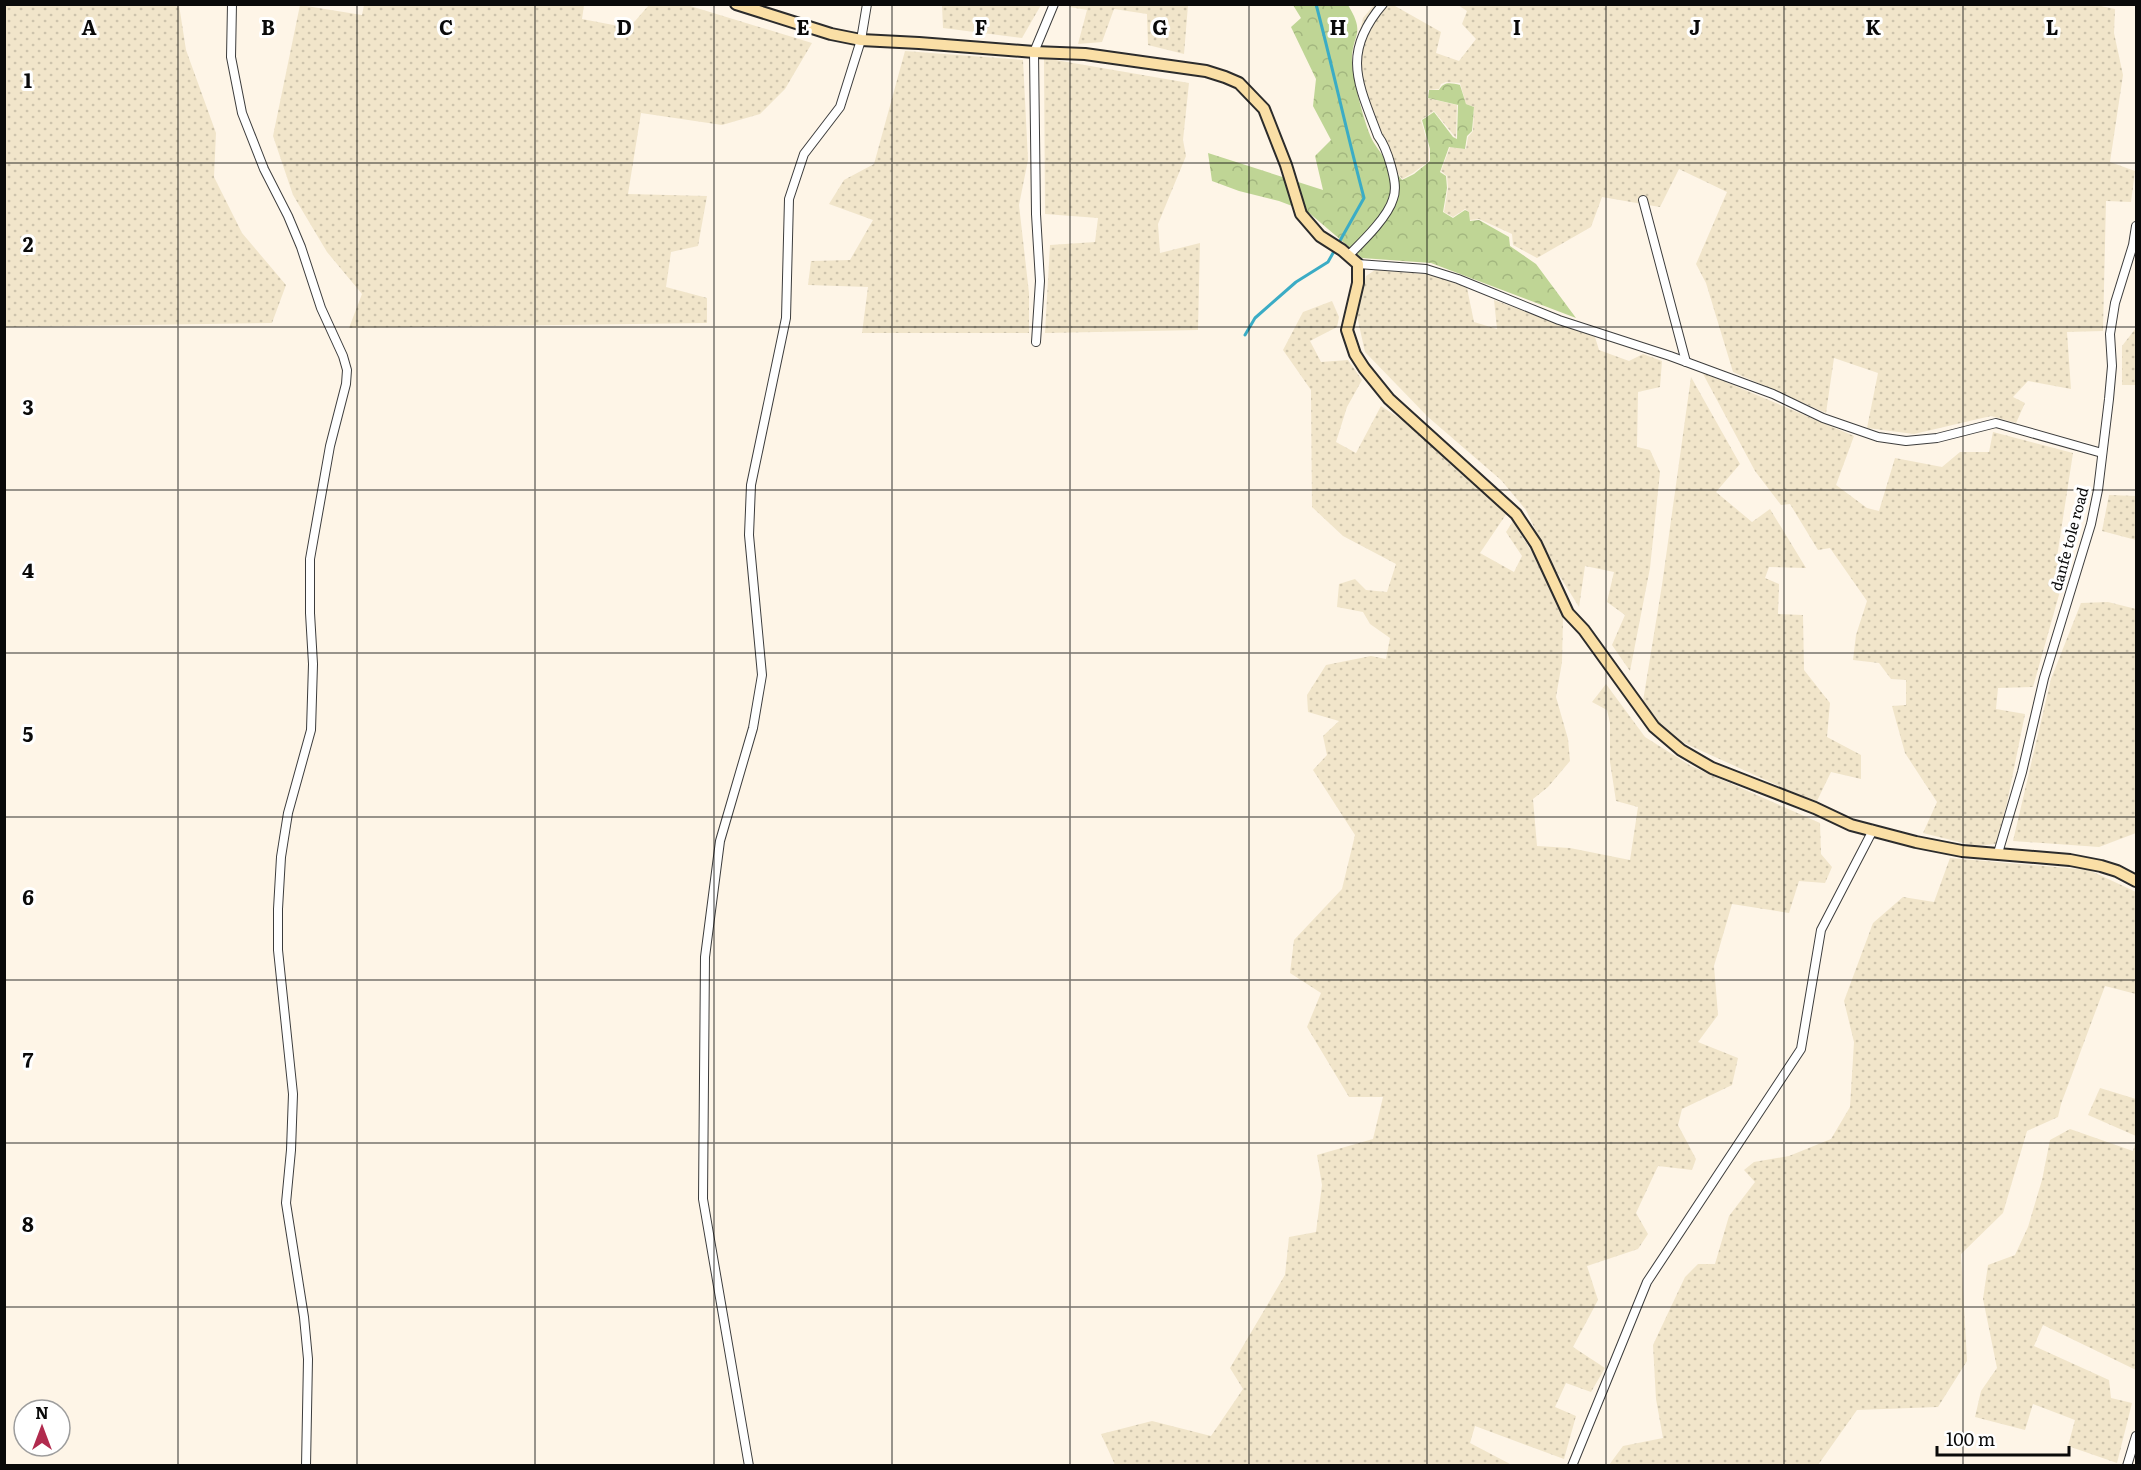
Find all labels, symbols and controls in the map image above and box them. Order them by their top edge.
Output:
text: A [81,11,97,41]
text: B [261,11,275,41]
text: C [439,11,453,41]
text: D [616,11,632,41]
text: E [796,11,810,41]
text: F [975,11,988,41]
text: G [1152,11,1168,41]
text: H [1330,11,1346,41]
text: I [1513,11,1521,41]
text: J [1689,11,1701,41]
text: K [1865,11,1881,41]
text: L [2046,11,2059,41]
text: 1 [24,64,32,94]
text: 2 [23,228,34,258]
text: 3 [22,391,34,421]
street label: danfe tole road [2044,484,2093,593]
text: 4 [22,554,34,584]
text: 5 [23,718,34,748]
text: 6 [22,881,34,911]
text: 7 [23,1044,34,1074]
text: 8 [22,1208,34,1238]
north arrow [12,1398,72,1458]
text: N [35,1400,49,1424]
scale bar [1937,1419,2069,1457]
text: 100 m [1946,1425,1995,1452]

